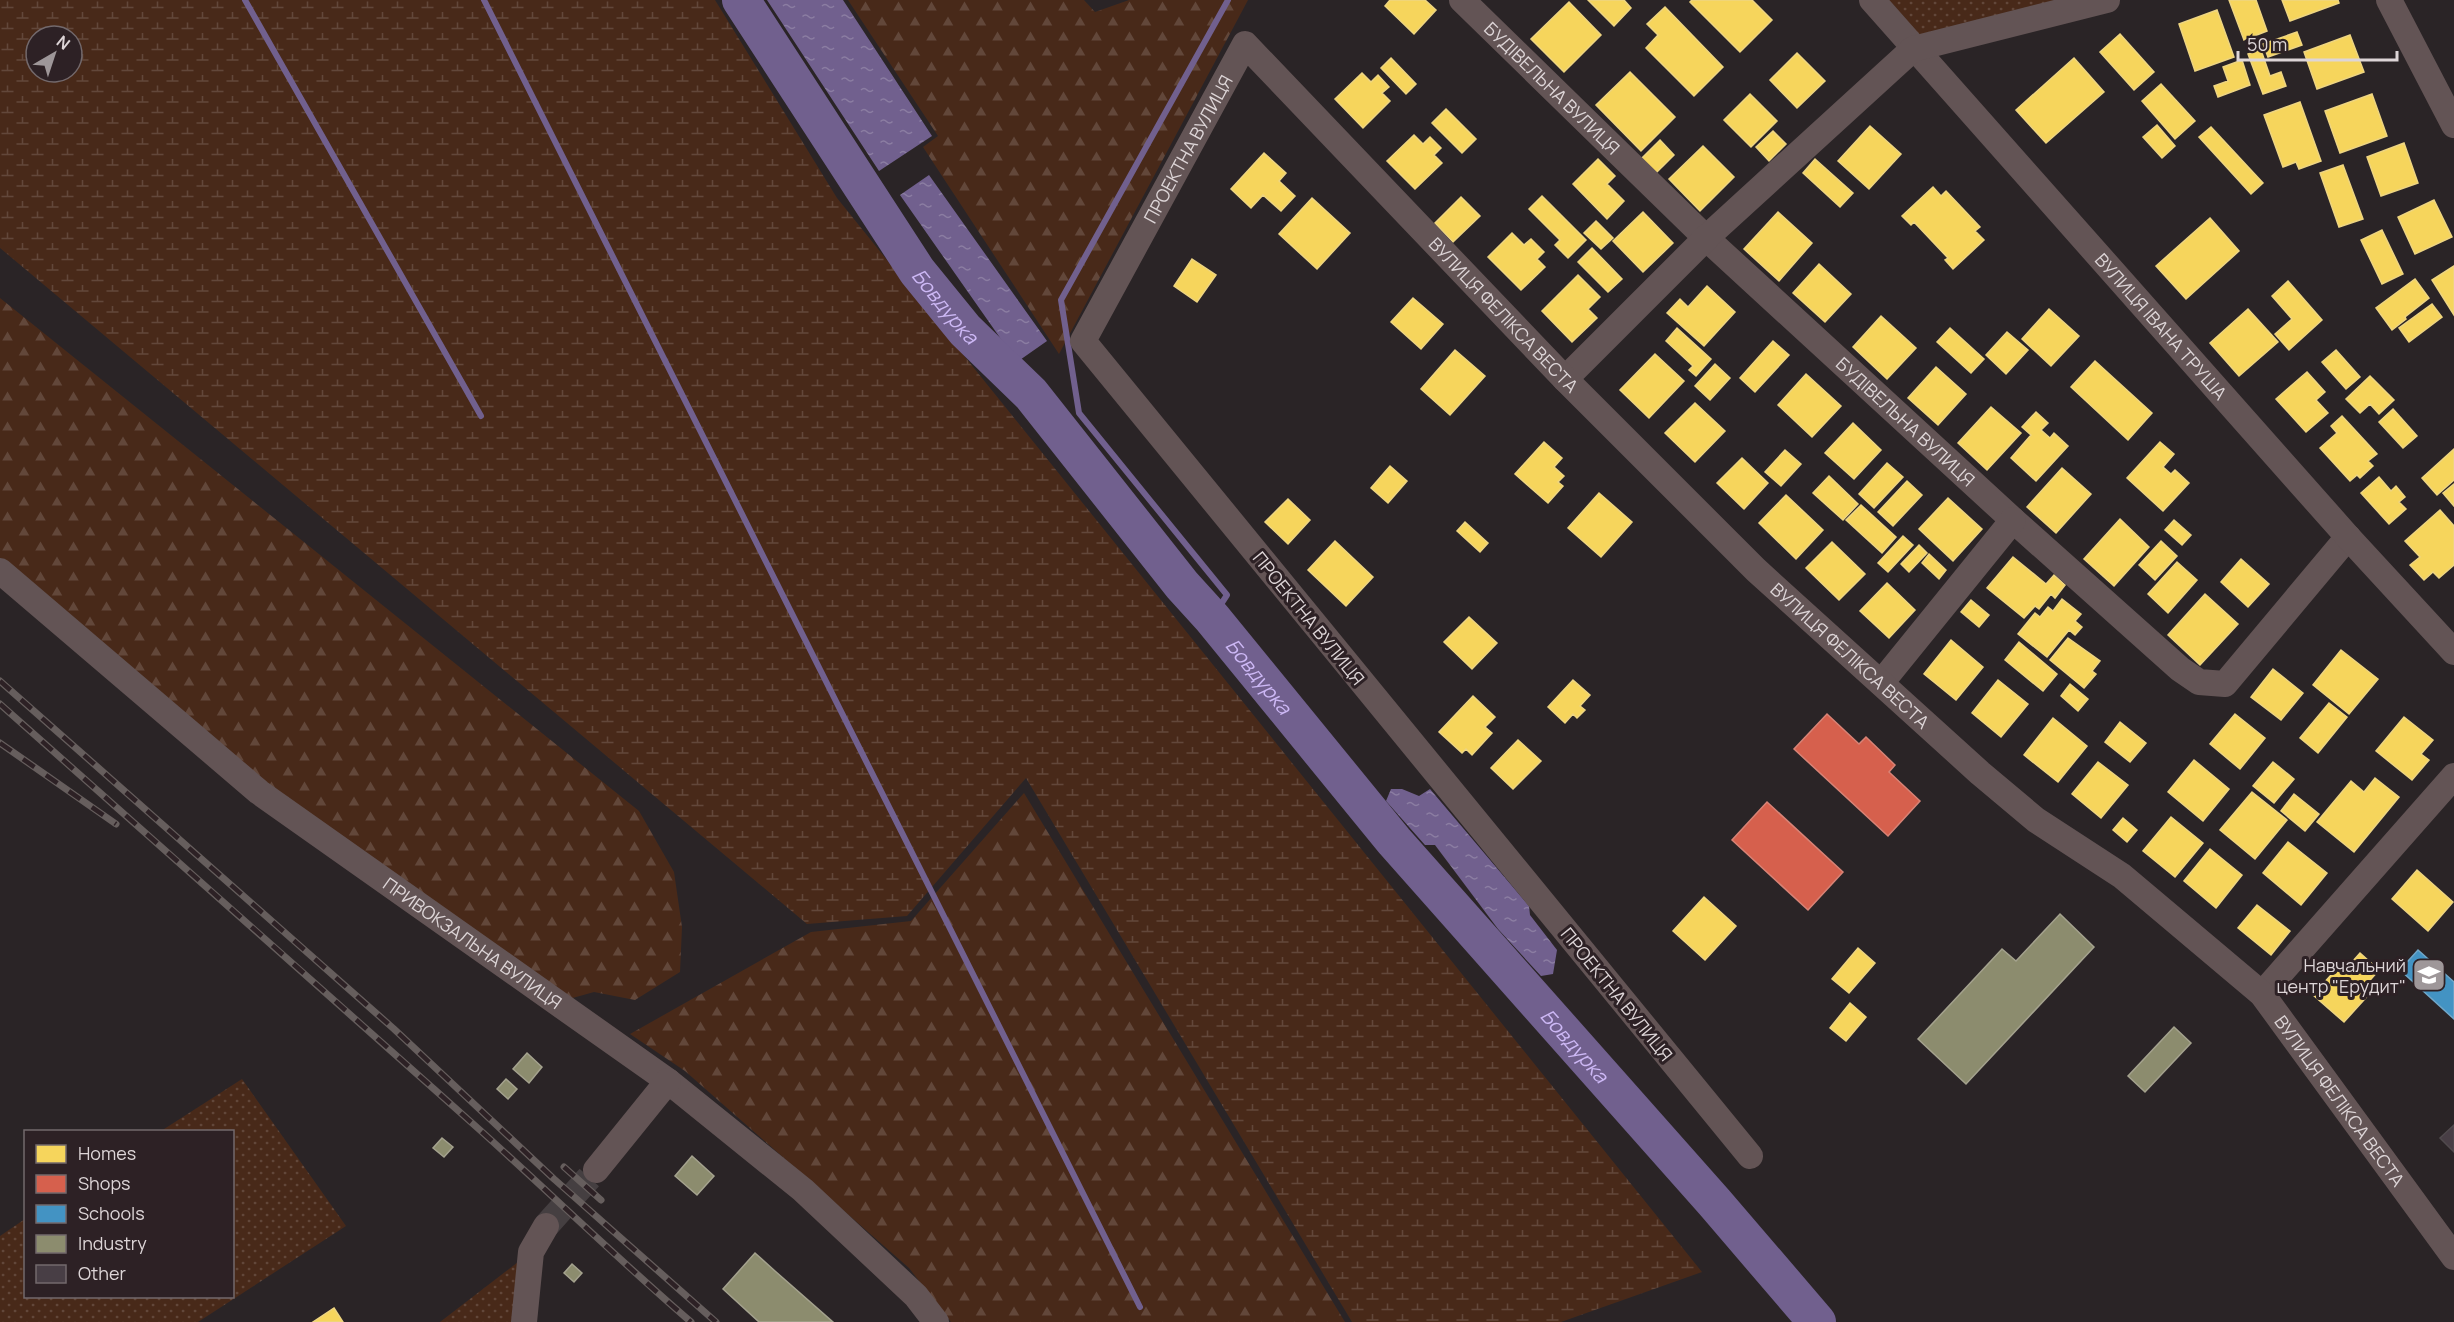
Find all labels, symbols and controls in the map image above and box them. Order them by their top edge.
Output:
street label: БУДІВЕЛЬНА ВУЛИЦЯ [1479,16,1625,160]
north arrow [24,24,84,84]
scale bar [2238,24,2397,62]
text: N [52,30,75,55]
text: 50 m [2247,32,2287,56]
street label: ПРОЕКТНА ВУЛИЦЯ [1138,71,1238,227]
street label: ВУЛИЦЯ ФЕЛІКСА ВЕСТА [1424,232,1584,398]
street label: ВУЛИЦЯ ІВАНА ТРУША [2090,248,2233,405]
water label: Бовдурка [906,262,985,350]
street label: БУДІВЕЛЬНА ВУЛИЦЯ [1831,352,1980,491]
street label: ПРОЕКТНА ВУЛИЦЯ [1248,546,1370,690]
street label: ВУЛИЦЯ ФЕЛІКСА ВЕСТА [1766,577,1935,734]
water label: Бовдурка [1220,633,1299,720]
street label: ПРИВОКЗАЛЬНА ВУЛИЦЯ [379,872,567,1014]
street label: ПРОЕКТНА ВУЛИЦЯ [1556,922,1678,1066]
place label: Навчальний центр "Ерудит" [2276,953,2406,998]
school or university icon: Навчальний центр "Ерудит" [2411,957,2447,993]
water label: Бовдурка [1535,1003,1616,1089]
street label: ВУЛИЦЯ ФЕЛІКСА ВЕСТА [2269,1010,2411,1191]
legend [24,1130,234,1298]
text: Homes [78,1141,136,1165]
text: Shops [78,1171,130,1195]
text: Schools [78,1201,145,1225]
text: Industry [78,1231,147,1255]
text: Other [78,1261,126,1285]

